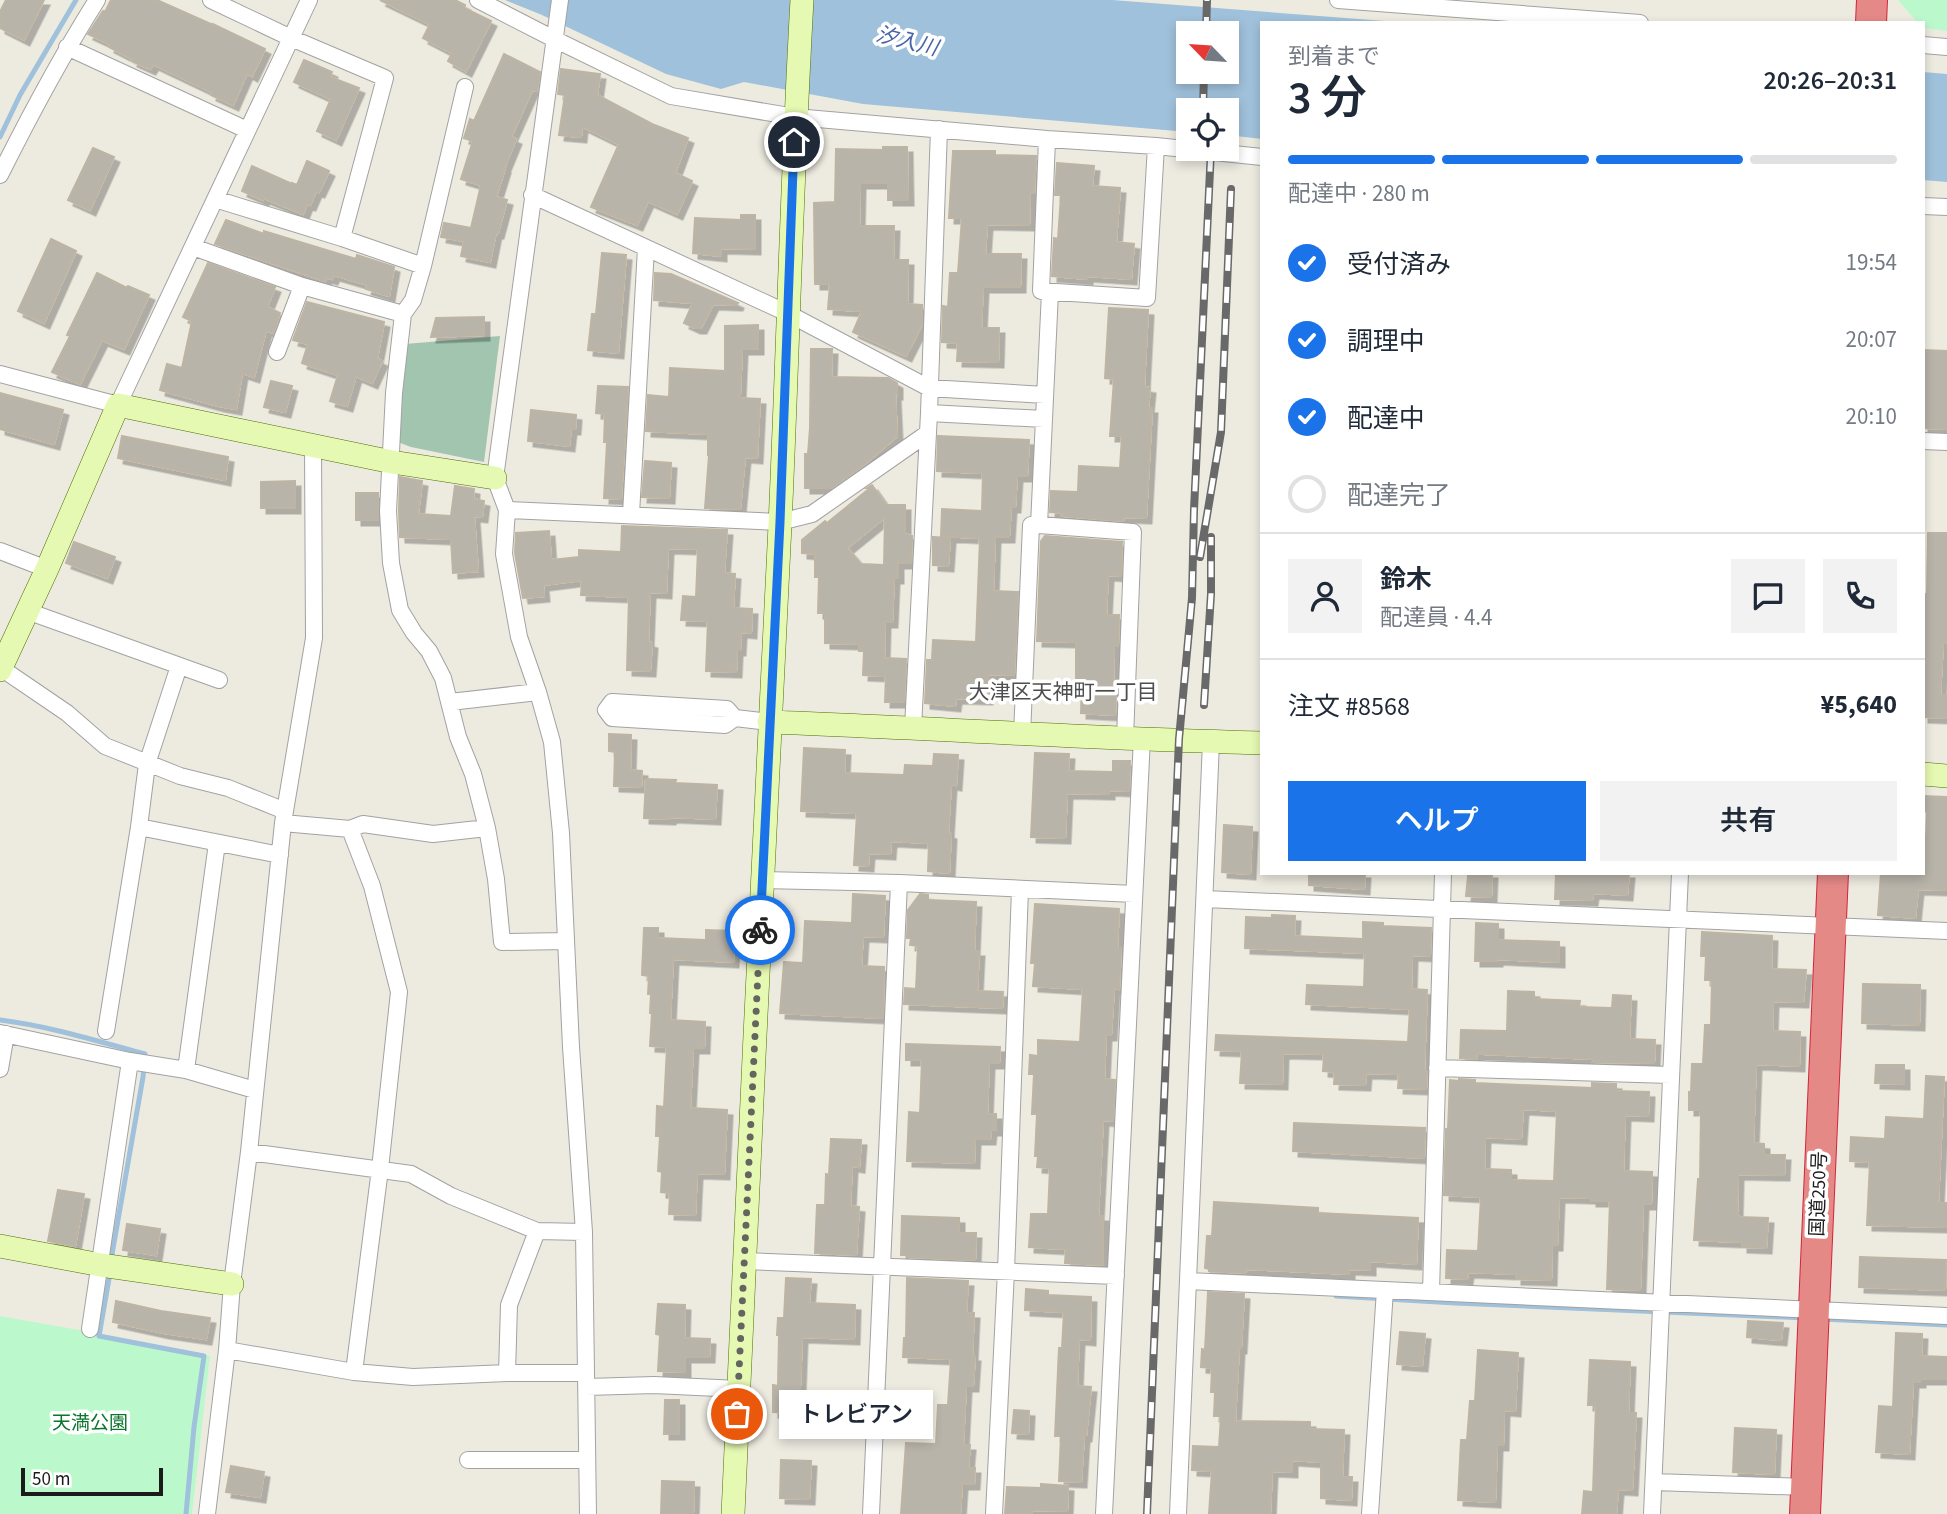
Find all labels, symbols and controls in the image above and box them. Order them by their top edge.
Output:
water label: 汐入川 [873,19,943,64]
north arrow [1176,21,1239,84]
map controls [1176,21,1239,161]
text: 到着まで [1288,40,1380,73]
text: 20:26–20:31 [1764,62,1897,99]
text: 3 分 [1288,66,1367,131]
button: locate [1176,98,1239,161]
pin [764,112,824,172]
icon: home [775,123,813,161]
text: 配達中 · 280 m [1288,177,1430,210]
icon: check [1288,244,1326,282]
text: 受付済み [1347,246,1451,283]
text: 19:54 [1846,246,1897,279]
icon: check [1288,321,1326,359]
text: 調理中 [1347,323,1425,360]
text: 20:07 [1846,323,1897,356]
icon: check [1288,398,1326,436]
text: 配達中 [1347,400,1425,437]
text: 20:10 [1846,400,1897,433]
text: 配達完了 [1347,477,1451,514]
button: person [1288,559,1362,633]
button: chat [1731,559,1805,633]
button: phone [1823,559,1897,633]
text: 鈴木 [1380,561,1432,598]
text: 配達員 · 4.4 [1380,601,1493,634]
district label: 大津区天神町一丁目 [969,677,1158,707]
text: ¥5,640 [1821,686,1897,723]
text: 注文 #8568 [1288,688,1410,725]
button: ヘルプ [1288,781,1586,861]
button: 共有 [1600,781,1897,861]
courier [725,895,795,965]
icon: bike [741,911,779,949]
street label: 国道250号 [1804,1151,1834,1237]
pin [707,1384,767,1444]
callout: トレビアン [779,1390,933,1438]
icon: bag [718,1395,756,1433]
text: トレビアン [799,1398,913,1431]
park label: 天満公園 [52,1410,128,1437]
scale bar [21,1465,163,1497]
text: 50 m [32,1466,70,1493]

